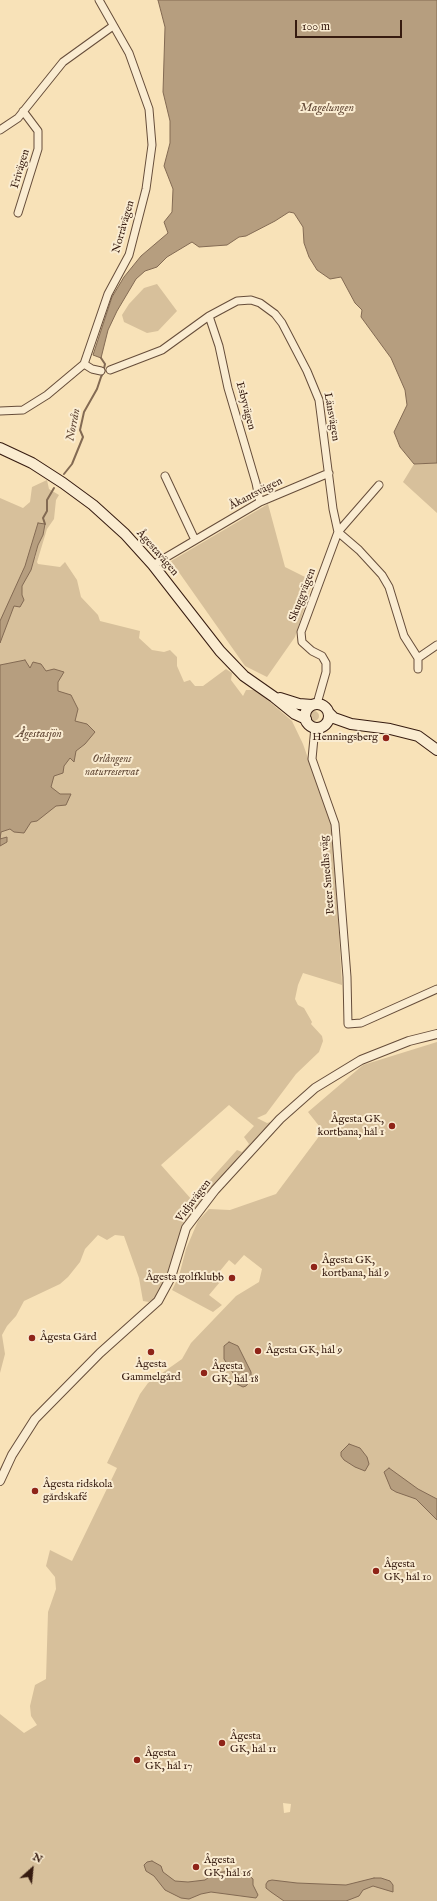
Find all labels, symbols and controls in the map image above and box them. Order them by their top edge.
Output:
scale bar [297,12,404,38]
text: 100 m [302,19,330,34]
water label: Magelungen [300,102,354,116]
street label: Frivägen [9,148,33,190]
street label: Norråvägen [110,199,138,255]
street label: Esbyvägen [232,381,258,431]
street label: Länsvägen [320,392,342,442]
water label: Norrån [64,407,84,443]
street label: Åkantsvägen [227,475,285,513]
street label: Ågestavägen [133,527,181,579]
street label: Skuggvägen [287,567,319,623]
water label: Ågestasjön [16,728,62,742]
place label: Henningsberg [312,731,378,745]
marker: Henningsberg [381,733,391,743]
park label: Orlångens naturreservat [85,753,139,779]
street label: Peter Smedhs väg [318,835,338,915]
place label: Ågesta GK, kortbana, hål 1 [318,1113,384,1139]
marker: Ågesta GK, kortbana, hål 1 [387,1121,397,1131]
street label: Vidjavägen [174,1177,214,1225]
place label: Ågesta GK, kortbana, hål 9 [322,1254,389,1280]
marker: Ågesta GK, kortbana, hål 9 [309,1262,319,1272]
place label: Ågesta golfklubb [146,1271,224,1285]
marker: Ågesta golfklubb [227,1273,237,1283]
place label: Ågesta Gård [40,1331,97,1345]
marker: Ågesta Gård [27,1333,37,1343]
place label: Ågesta GK, hål 9 [266,1344,342,1358]
marker: Ågesta GK, hål 9 [253,1346,263,1356]
marker: Ågesta Gammelgård [146,1347,156,1357]
place label: Ågesta Gammelgård [121,1358,181,1384]
place label: Ågesta GK, hål 18 [212,1360,259,1386]
marker: Ågesta GK, hål 18 [199,1368,209,1378]
place label: Ågesta ridskola gårdskafé [43,1478,112,1504]
marker: Ågesta ridskola gårdskafé [30,1486,40,1496]
place label: Ågesta GK, hål 10 [384,1558,432,1584]
marker: Ågesta GK, hål 10 [371,1566,381,1576]
place label: Ågesta GK, hål 11 [230,1730,276,1756]
marker: Ågesta GK, hål 11 [217,1738,227,1748]
place label: Ågesta GK, hål 17 [145,1747,192,1773]
marker: Ågesta GK, hål 17 [132,1755,142,1765]
north arrow [12,1849,52,1889]
text: N [30,1850,45,1867]
place label: Ågesta GK, hål 16 [204,1854,251,1880]
marker: Ågesta GK, hål 16 [191,1862,201,1872]

